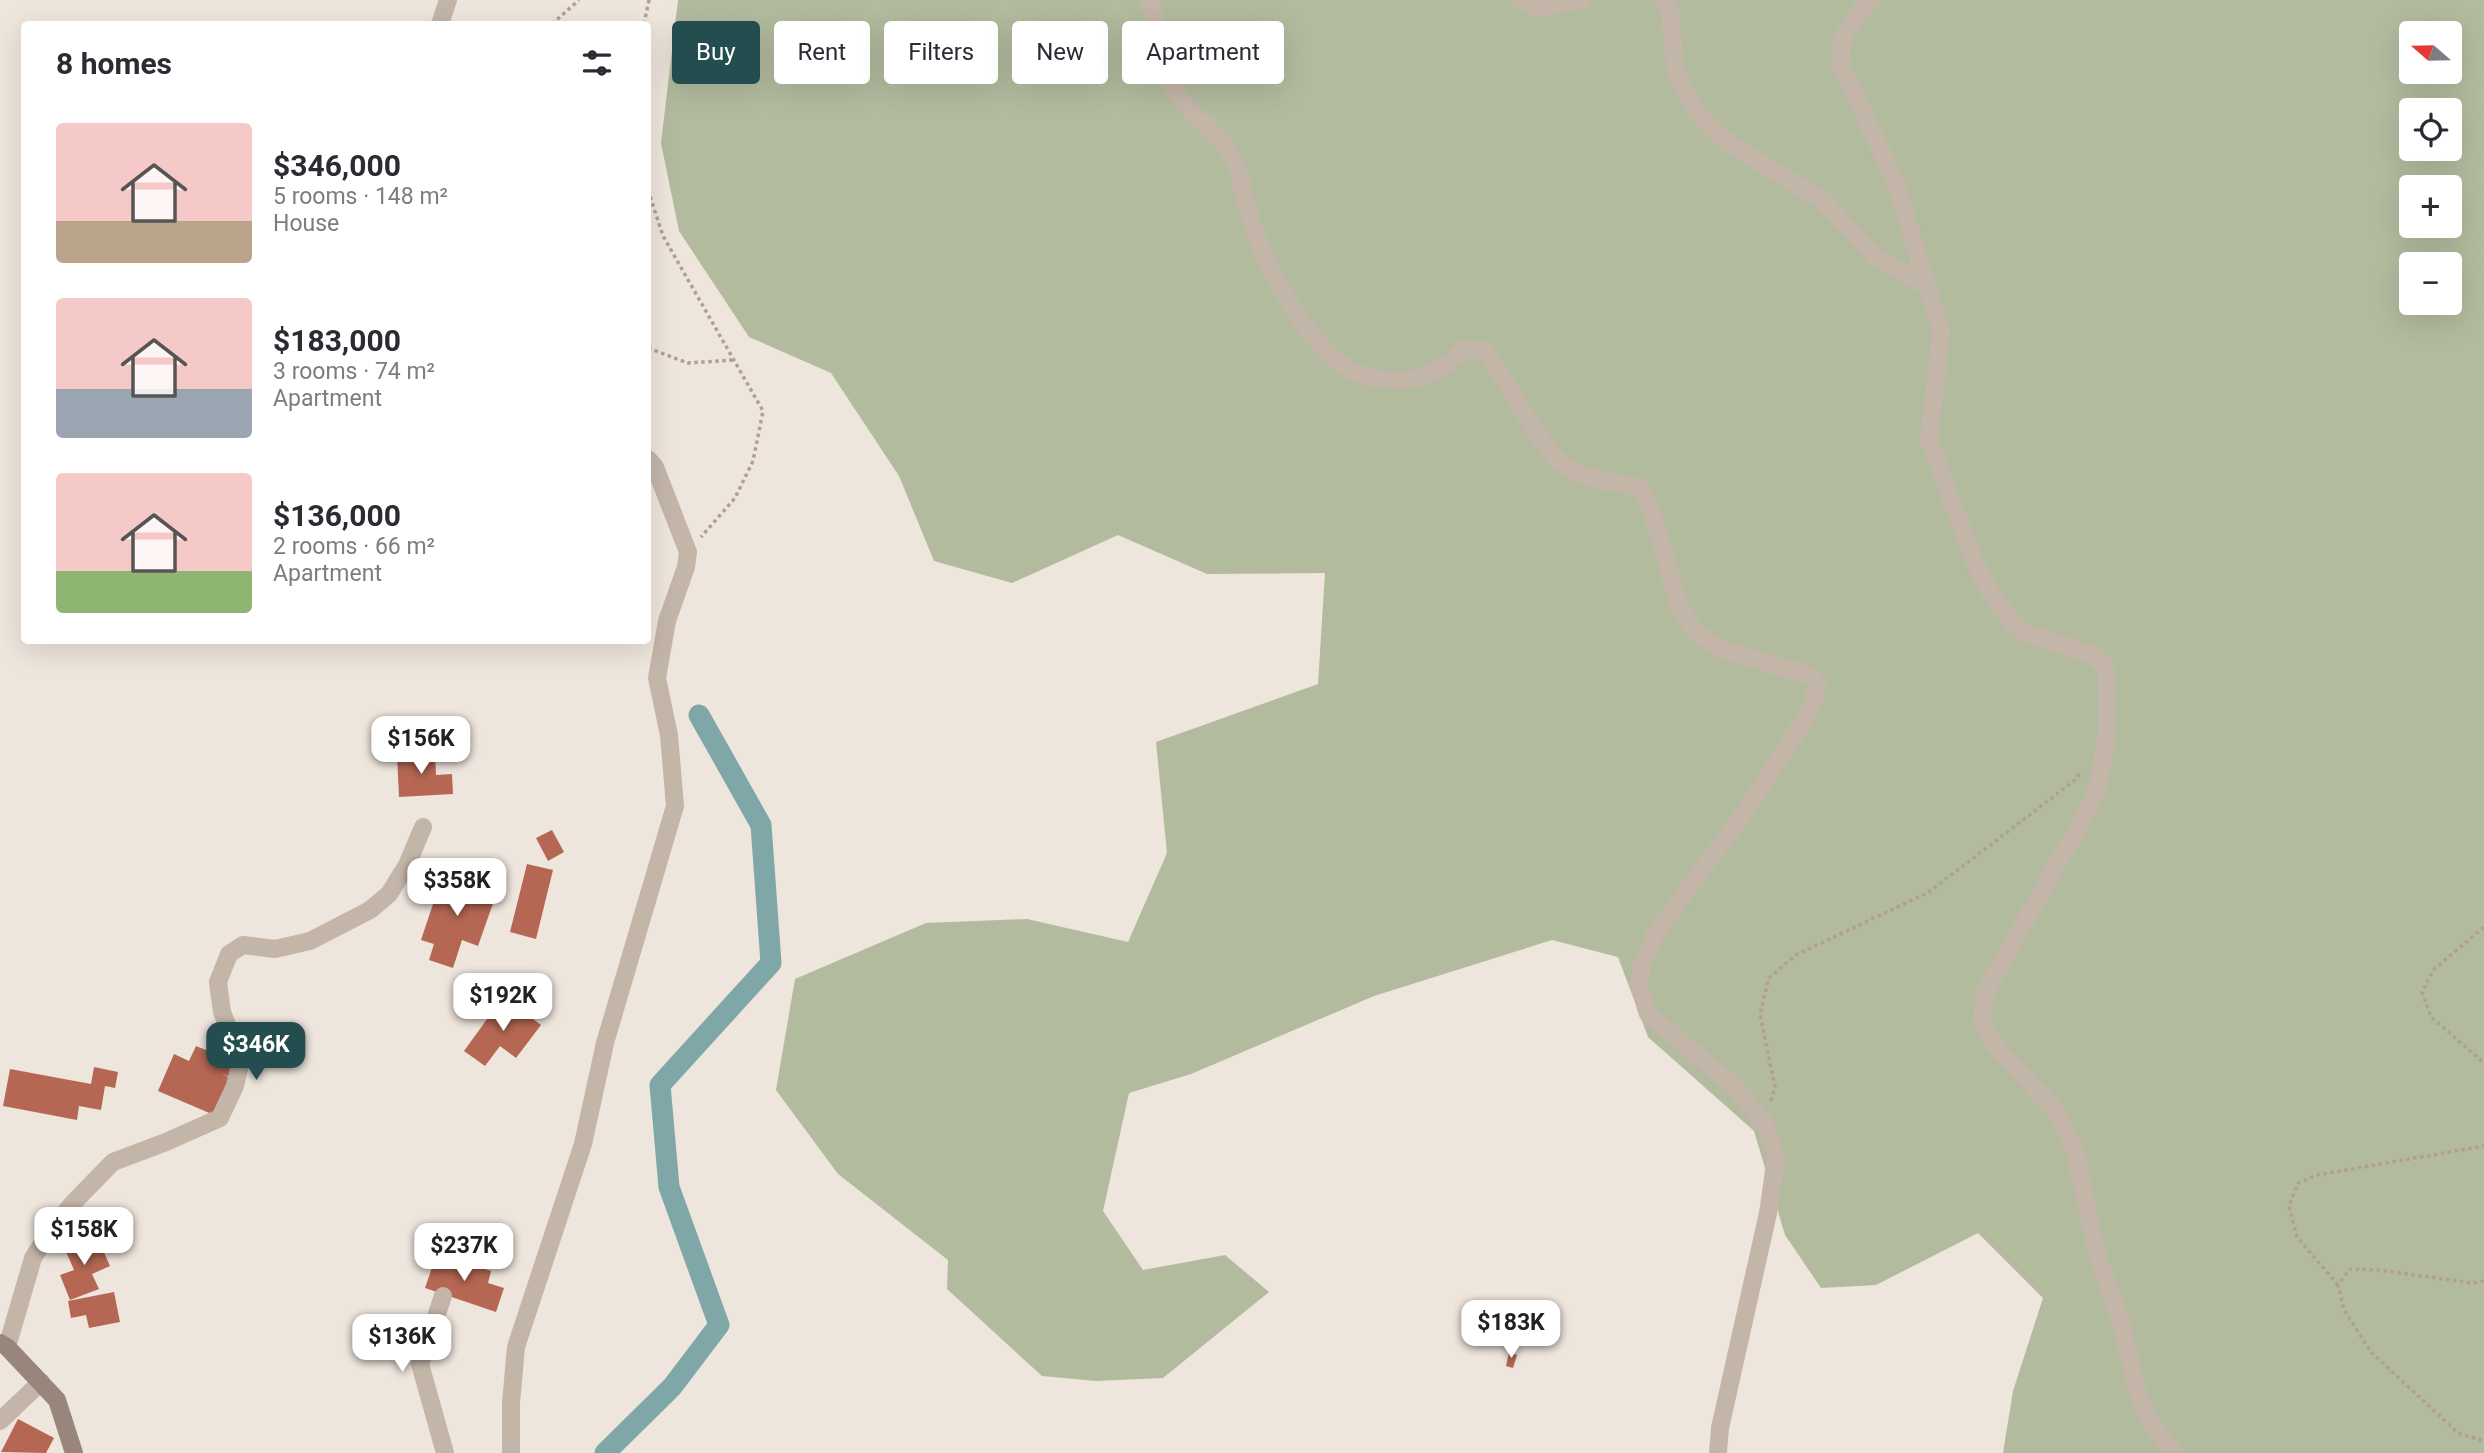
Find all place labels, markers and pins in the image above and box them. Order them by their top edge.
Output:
pin: $156K [372,716,470,776]
pin: $358K [408,858,506,918]
pin: $192K [454,974,552,1033]
pin: $346K [207,1023,305,1082]
pin: $158K [35,1208,133,1267]
pin: $237K [415,1224,513,1283]
pin: $183K [1462,1300,1560,1360]
pin: $136K [353,1314,451,1374]

